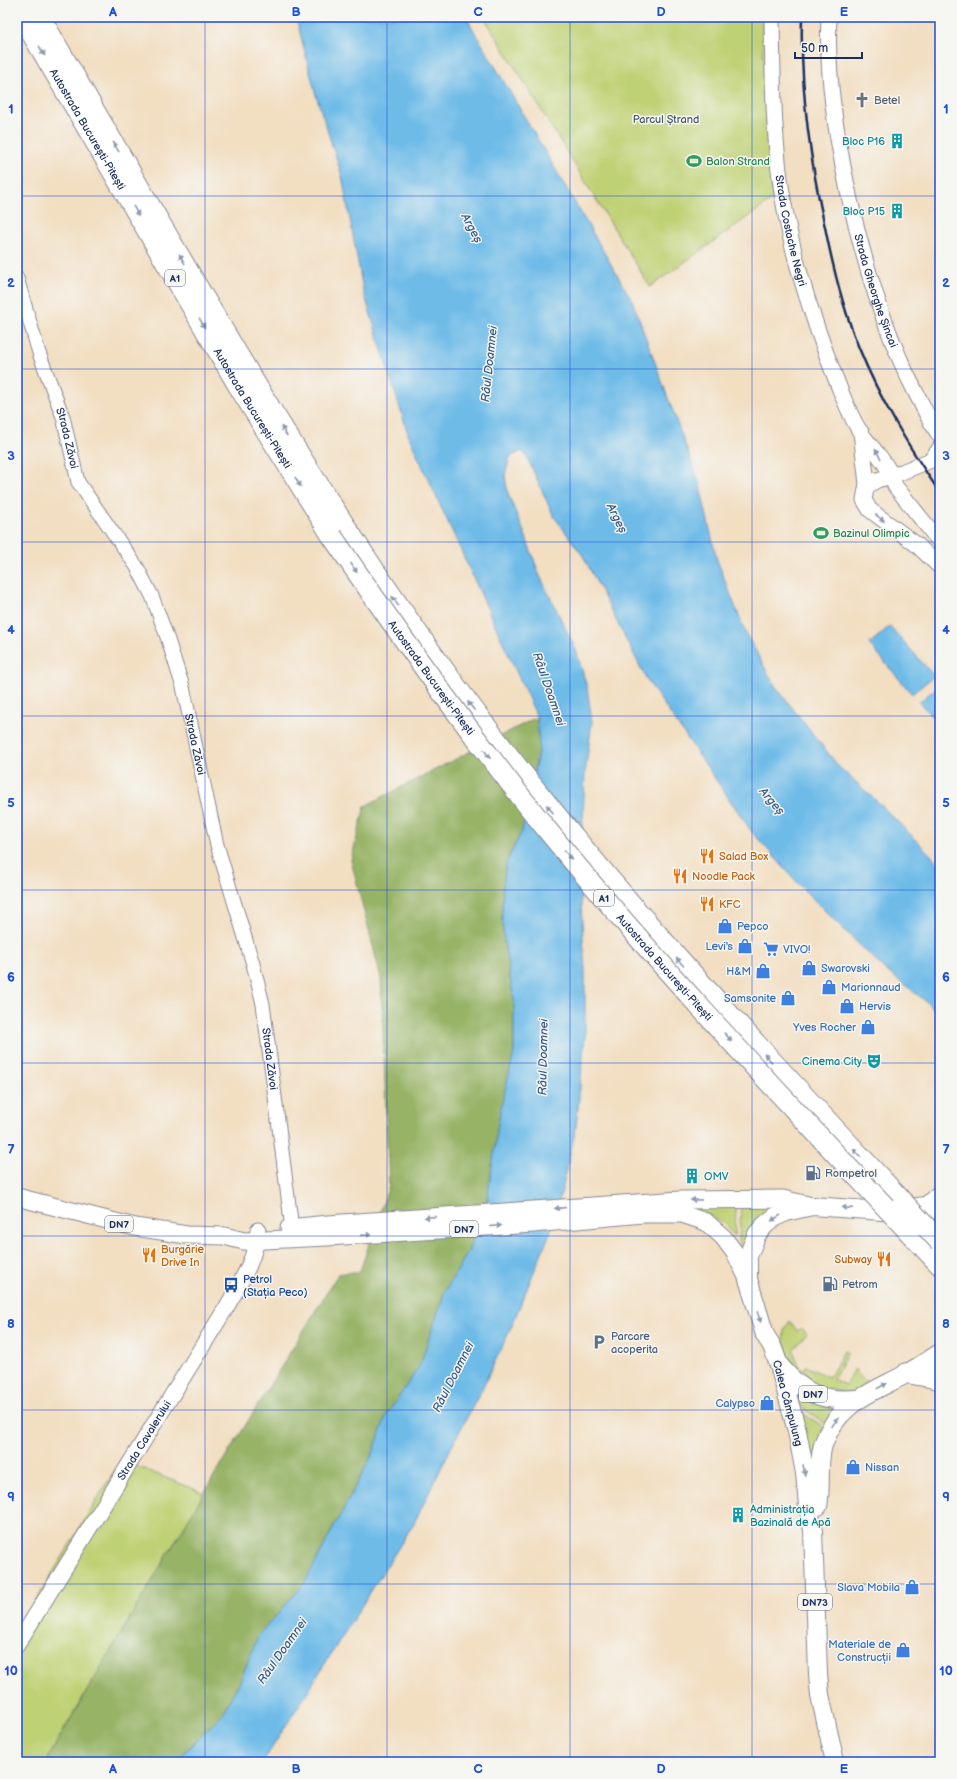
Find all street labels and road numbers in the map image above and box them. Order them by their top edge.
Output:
street label: Autostrada București-Pitești [47,66,128,192]
street label: Strada Costache Negri [773,174,809,288]
street label: Strada Gheorghe Șincai [851,233,900,349]
road number: A1 [165,270,185,286]
street label: Autostrada București-Pitești [211,346,294,471]
street label: Strada Zăvoi [53,406,81,470]
street label: Autostrada București-Pitești [385,618,477,738]
street label: Strada Zăvoi [182,712,208,776]
road number: A1 [594,890,614,906]
street label: Autostrada București-Pitești [614,911,715,1024]
street label: Strada Zăvoi [259,1027,280,1091]
road number: DN7 [105,1216,133,1232]
road number: DN7 [450,1221,478,1237]
street label: Calea Câmpulung [770,1359,805,1448]
road number: DN7 [799,1386,827,1402]
street label: Strada Cavalerului [115,1398,174,1483]
road number: DN73 [798,1594,832,1610]

